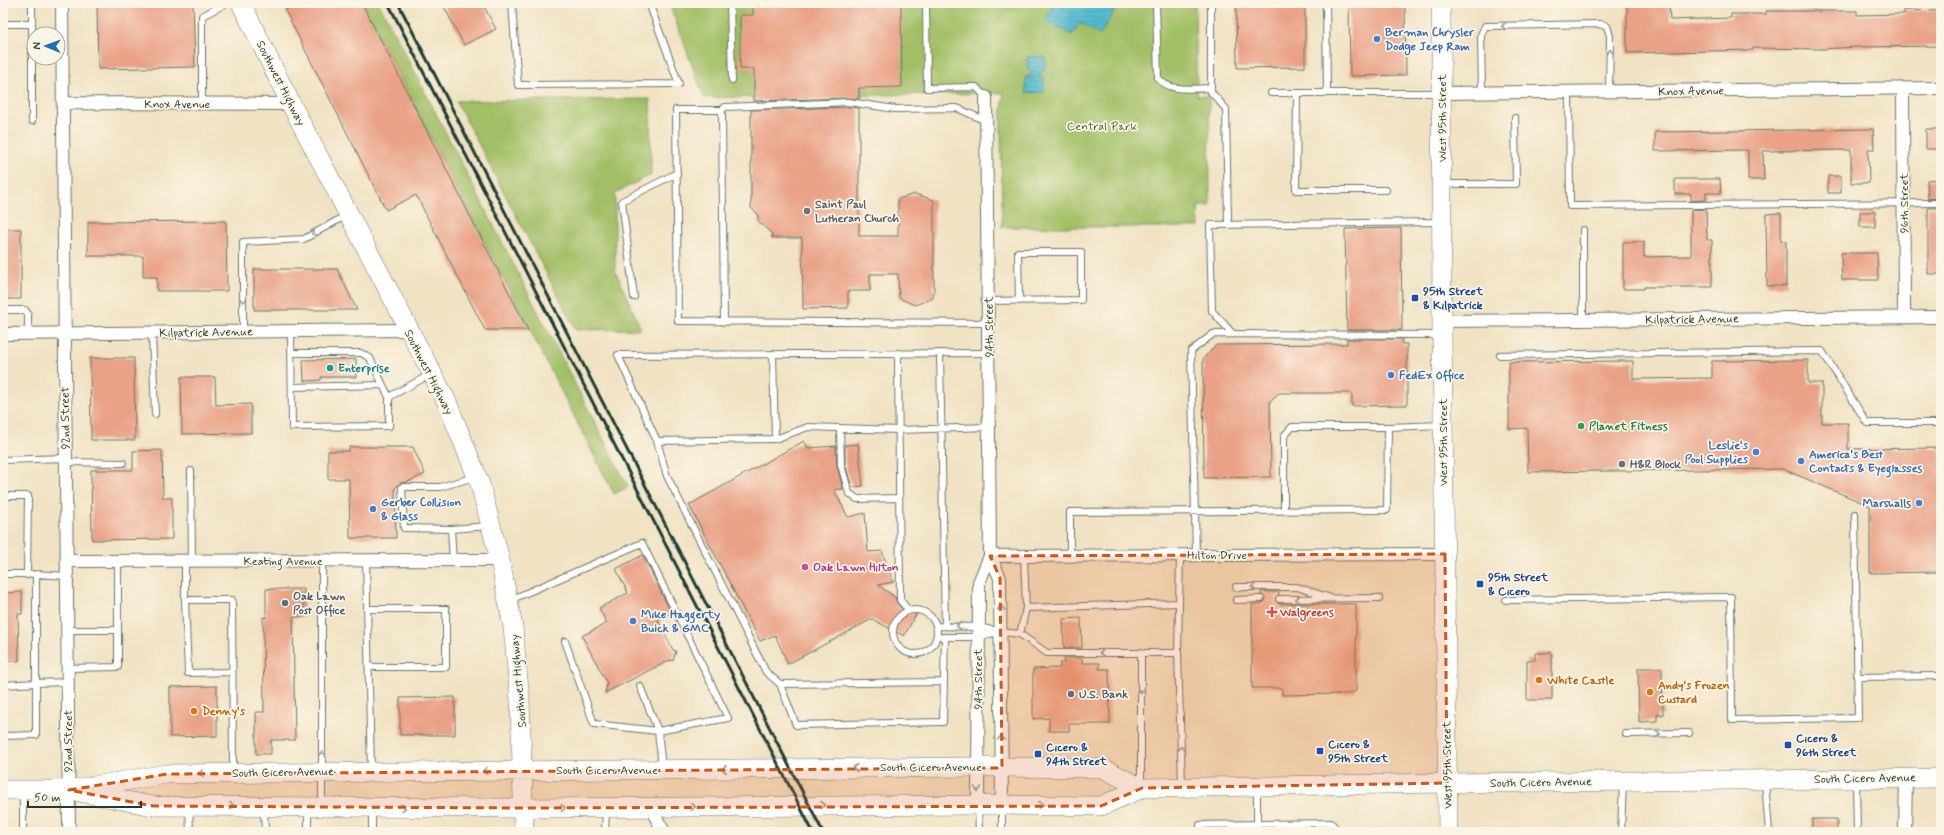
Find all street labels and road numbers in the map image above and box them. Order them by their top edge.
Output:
street label: Southwest Highway [251,38,309,129]
street label: West 95th Street [1435,74,1451,162]
street label: Knox Avenue [1658,83,1724,101]
street label: Knox Avenue [144,97,210,113]
street label: 96th Street [1897,173,1913,233]
street label: 94th Street [981,296,999,358]
street label: Kilpatrick Avenue [1645,311,1739,329]
street label: Kilpatrick Avenue [159,324,253,342]
street label: Southwest Highway [399,327,457,418]
street label: 92nd Street [57,386,75,449]
street label: West 95th Street [1436,398,1452,486]
street label: Hilton Drive [1187,548,1247,564]
street label: Keating Avenue [243,554,323,571]
street label: Southwest Highway [507,633,532,728]
street label: 94th Street [971,649,987,709]
street label: 92nd Street [61,709,77,772]
street label: West 95th Street [1439,721,1457,809]
street label: South Cicero Avenue [880,760,982,776]
street label: South Cicero Avenue [556,763,658,779]
street label: South Cicero Avenue [232,764,334,782]
street label: South Cicero Avenue [1814,770,1916,788]
street label: South Cicero Avenue [1490,774,1592,792]

